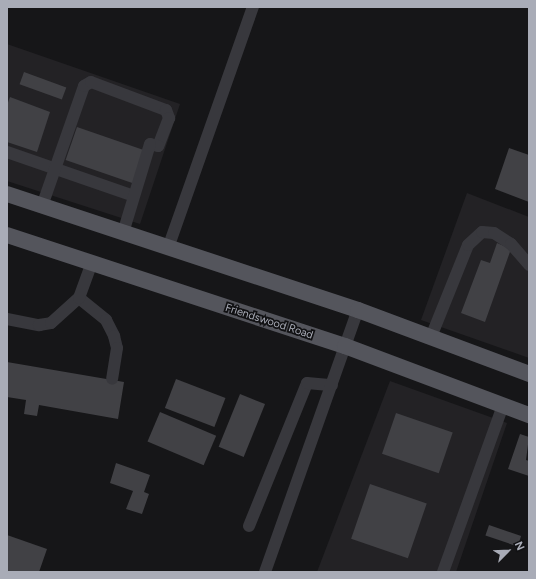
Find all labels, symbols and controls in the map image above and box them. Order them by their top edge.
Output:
street label: Friendswood Road [223,302,315,342]
north arrow [488,531,528,571]
text: N [512,539,527,552]

